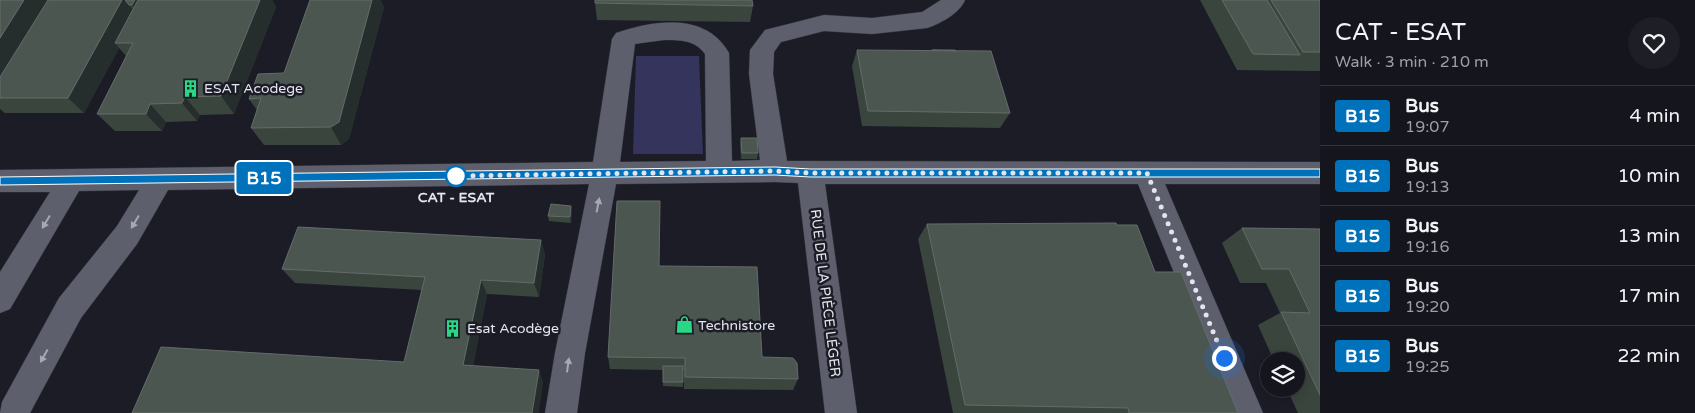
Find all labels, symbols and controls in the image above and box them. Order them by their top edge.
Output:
button: heart [1628,17,1680,69]
text: CAT - ESAT [1335,18,1466,47]
text: Walk · 3 min · 210 m [1335,52,1489,72]
building icon: ESAT Acodege [180,78,200,98]
place label: ESAT Acodege [204,80,303,97]
text: Bus [1405,95,1439,117]
text: B15 [1345,105,1380,127]
text: 4 min [1629,105,1680,127]
text: 19:07 [1405,117,1449,137]
text: Bus [1405,155,1439,177]
line badge: B15 [235,162,293,194]
marker: CAT - ESAT [445,165,467,187]
text: B15 [1345,165,1380,187]
text: 10 min [1617,165,1680,187]
text: B15 [246,167,282,189]
text: 19:13 [1405,177,1449,197]
place label: CAT - ESAT [418,189,495,206]
one-way arrow [595,197,603,213]
street label: RUE DE LA PIÈCE LÉGER [807,208,844,378]
one-way arrow [42,215,51,228]
one-way arrow [131,215,140,228]
text: Bus [1405,215,1439,237]
text: B15 [1345,225,1380,247]
text: 13 min [1617,225,1680,247]
text: 19:16 [1405,237,1449,257]
text: Bus [1405,275,1439,297]
text: B15 [1345,285,1380,307]
text: 17 min [1617,285,1680,307]
text: 19:20 [1405,297,1449,317]
shop icon: Technistore [674,315,694,335]
place label: Technistore [698,317,775,334]
building icon: Esat Acodège [443,318,463,338]
place label: Esat Acodège [467,320,559,337]
text: Bus [1405,335,1439,357]
text: B15 [1345,345,1380,367]
text: 22 min [1617,345,1680,367]
your location [1212,346,1237,371]
one-way arrow [40,348,48,363]
map controls [1260,352,1305,397]
button: layers [1260,352,1305,397]
one-way arrow [564,356,572,372]
text: 19:25 [1405,357,1449,377]

